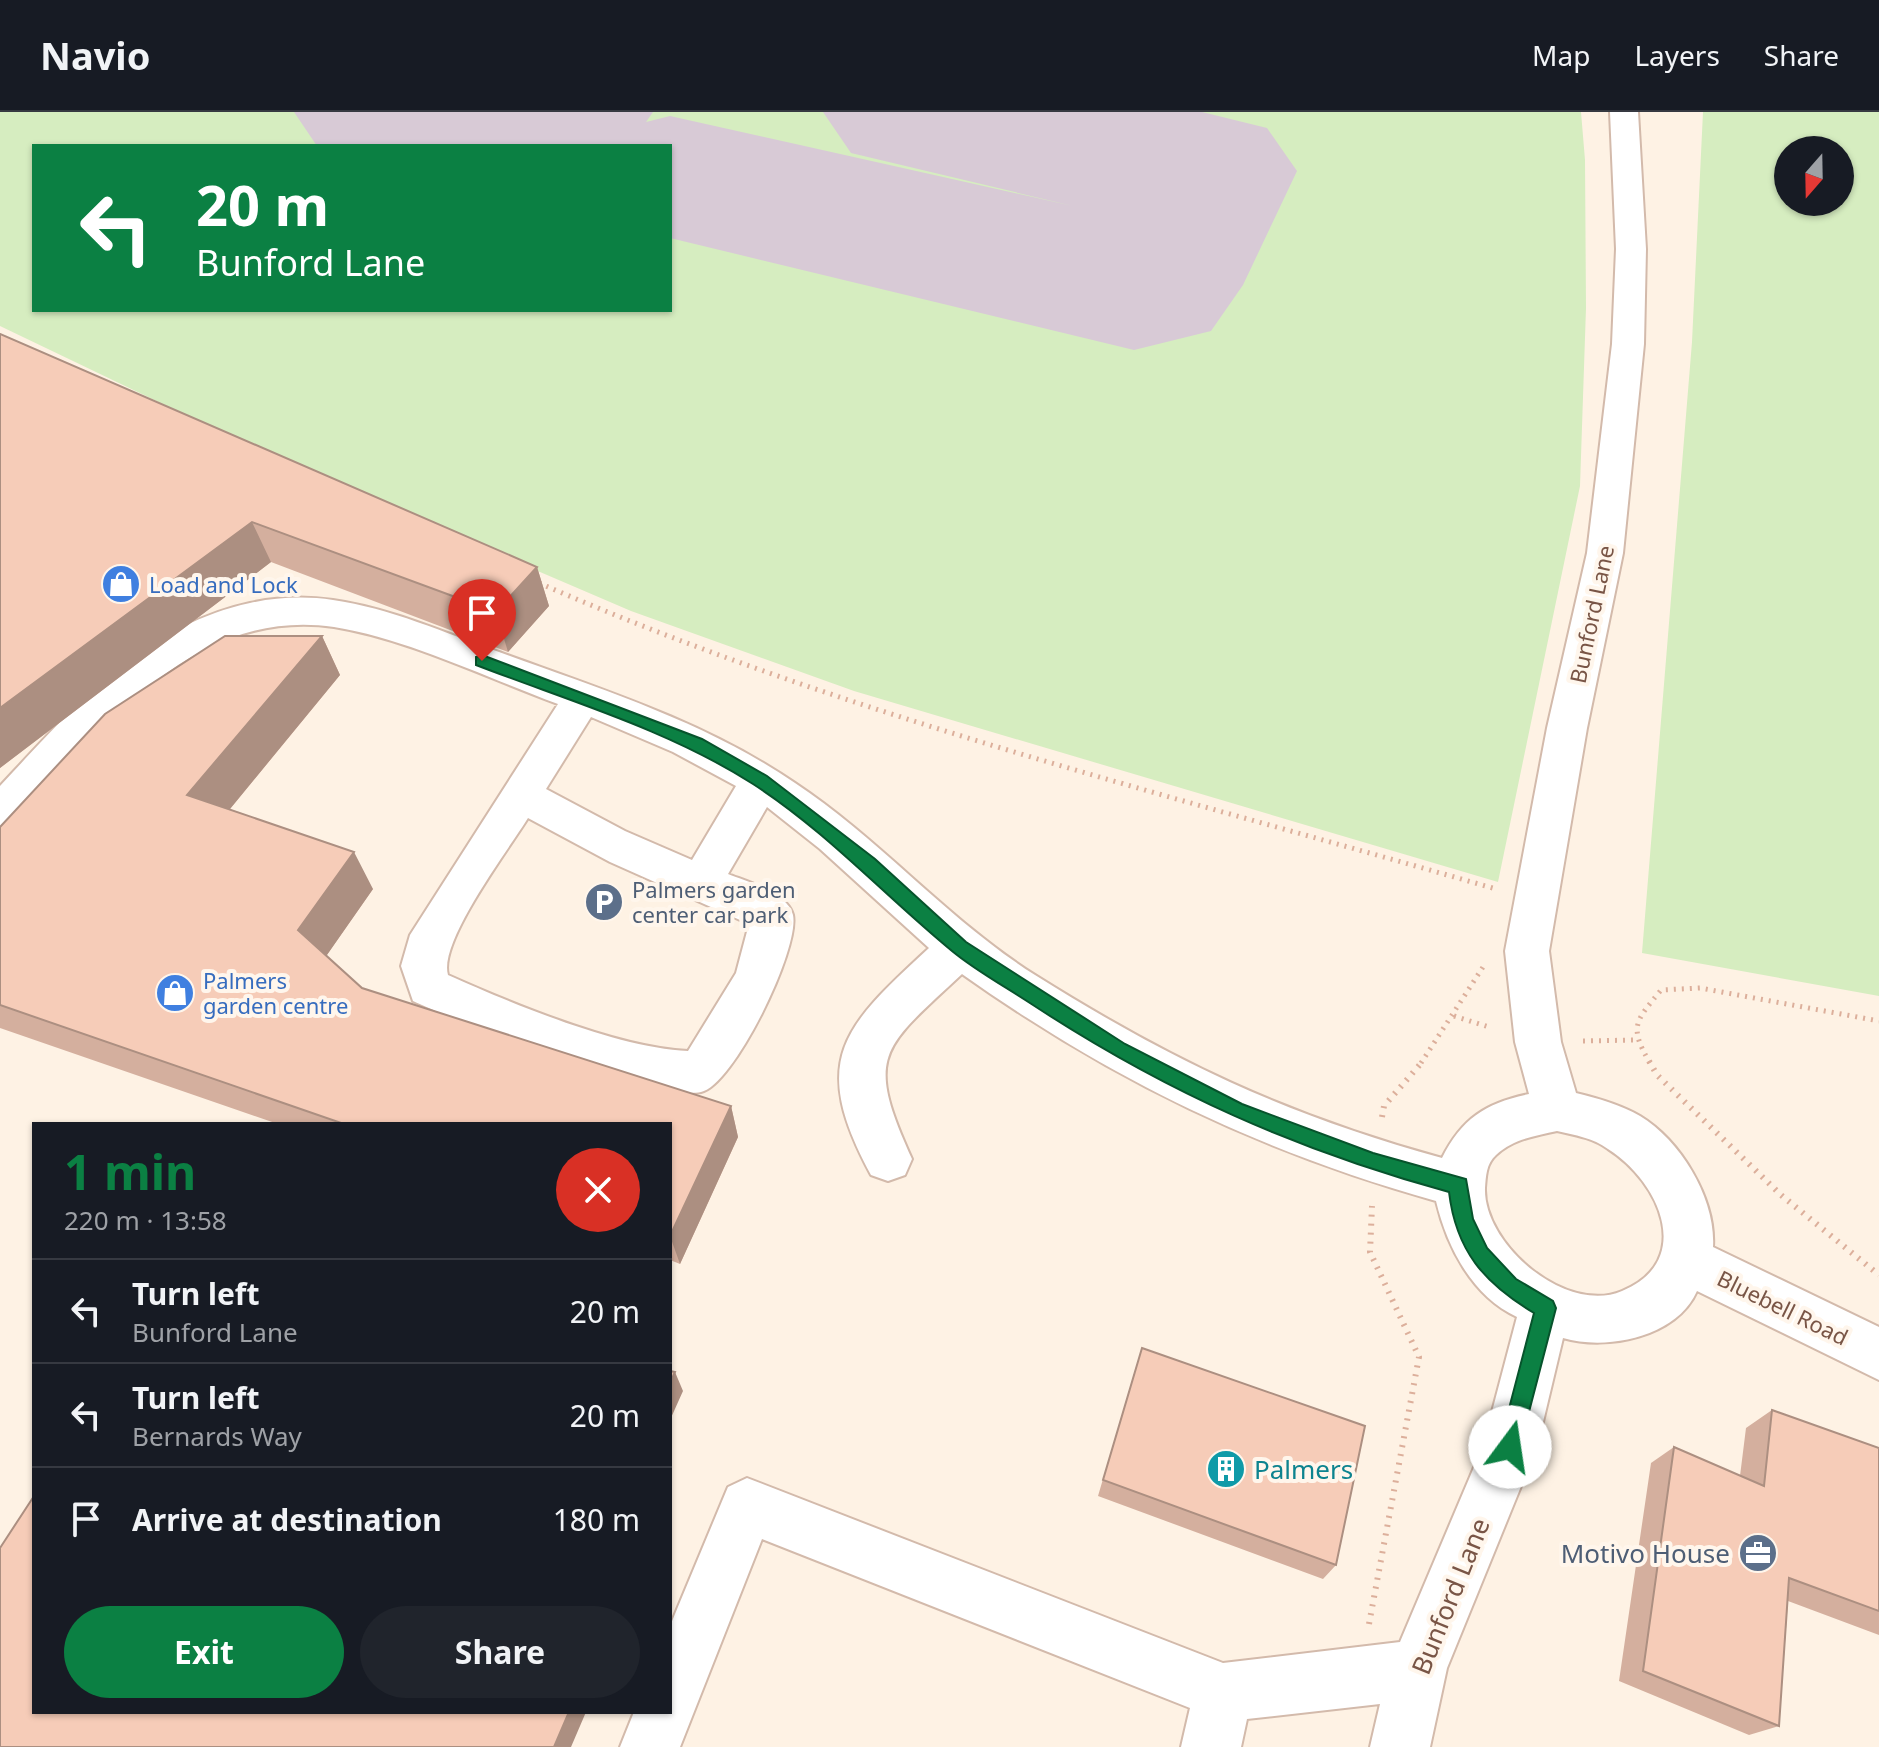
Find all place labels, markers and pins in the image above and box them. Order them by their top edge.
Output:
shop icon: Load and Lock [100,563,142,605]
place label: Load and Lock [149,569,298,599]
pin [448,579,516,661]
place label: Palmers garden center car park [632,874,796,929]
parking icon: Palmers garden center car park [583,881,625,923]
place label: Palmers garden centre [203,965,348,1020]
shop icon: Palmers garden centre [154,972,196,1014]
building icon: Palmers [1205,1448,1247,1490]
place label: Palmers [1254,1451,1353,1487]
office icon: Motivo House [1737,1532,1779,1574]
place label: Motivo House [1561,1535,1730,1571]

